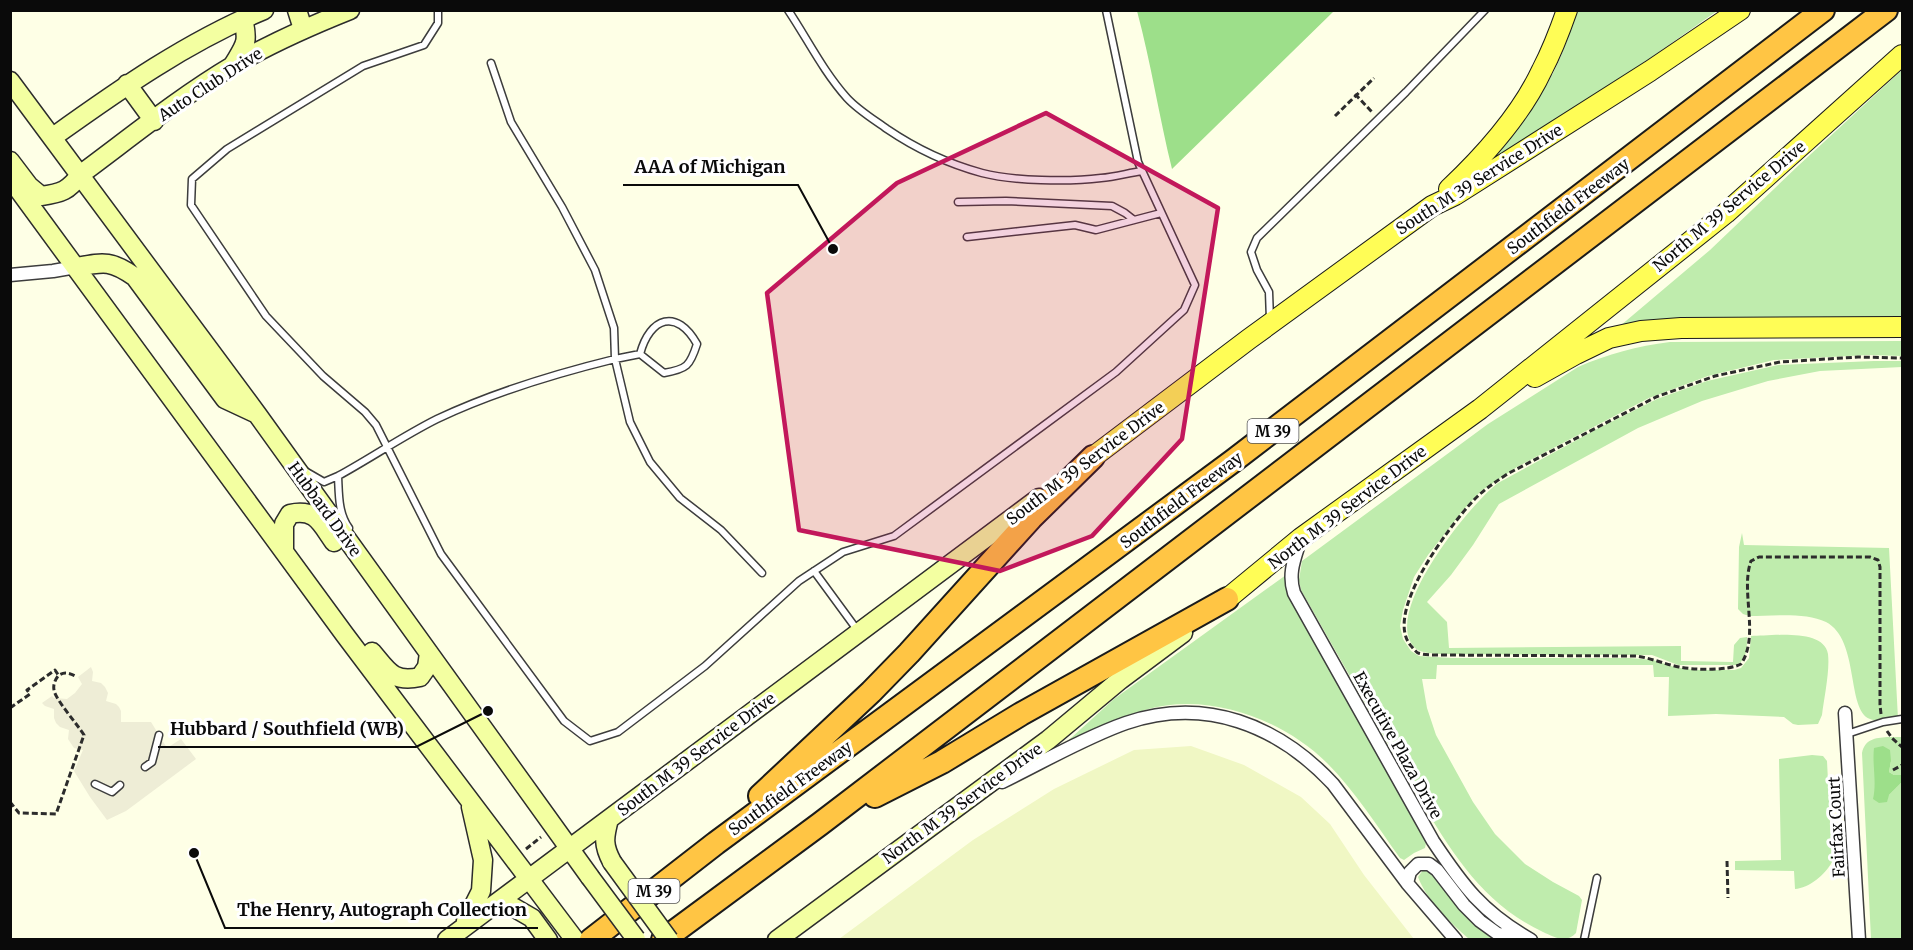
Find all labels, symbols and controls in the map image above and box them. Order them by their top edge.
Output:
street label: Auto Club Drive [153,43,266,126]
street label: South M 39 Service Drive [1392,119,1566,239]
street label: North M 39 Service Drive [1649,136,1809,276]
callout: AAA of Michigan [623,149,798,185]
street label: Southfield Freeway [1503,153,1634,259]
text: AAA of Michigan [633,155,786,178]
street label: South M 39 Service Drive [1002,397,1168,529]
road number: M 39 [1248,419,1298,443]
street label: North M 39 Service Drive [1264,441,1430,573]
street label: Southfield Freeway [1116,447,1247,553]
street label: Hubbard Drive [284,458,366,560]
street label: Executive Plaza Drive [1349,668,1447,822]
street label: South M 39 Service Drive [613,688,779,820]
callout: Hubbard / Southfield (WB) [158,711,416,747]
text: Hubbard / Southfield (WB) [170,717,404,740]
street label: Southfield Freeway [724,736,856,840]
street label: North M 39 Service Drive [878,738,1046,868]
street label: Fairfax Court [1823,775,1849,878]
road number: M 39 [628,879,680,903]
callout: The Henry, Autograph Collection [225,892,538,928]
text: The Henry, Autograph Collection [237,898,527,921]

